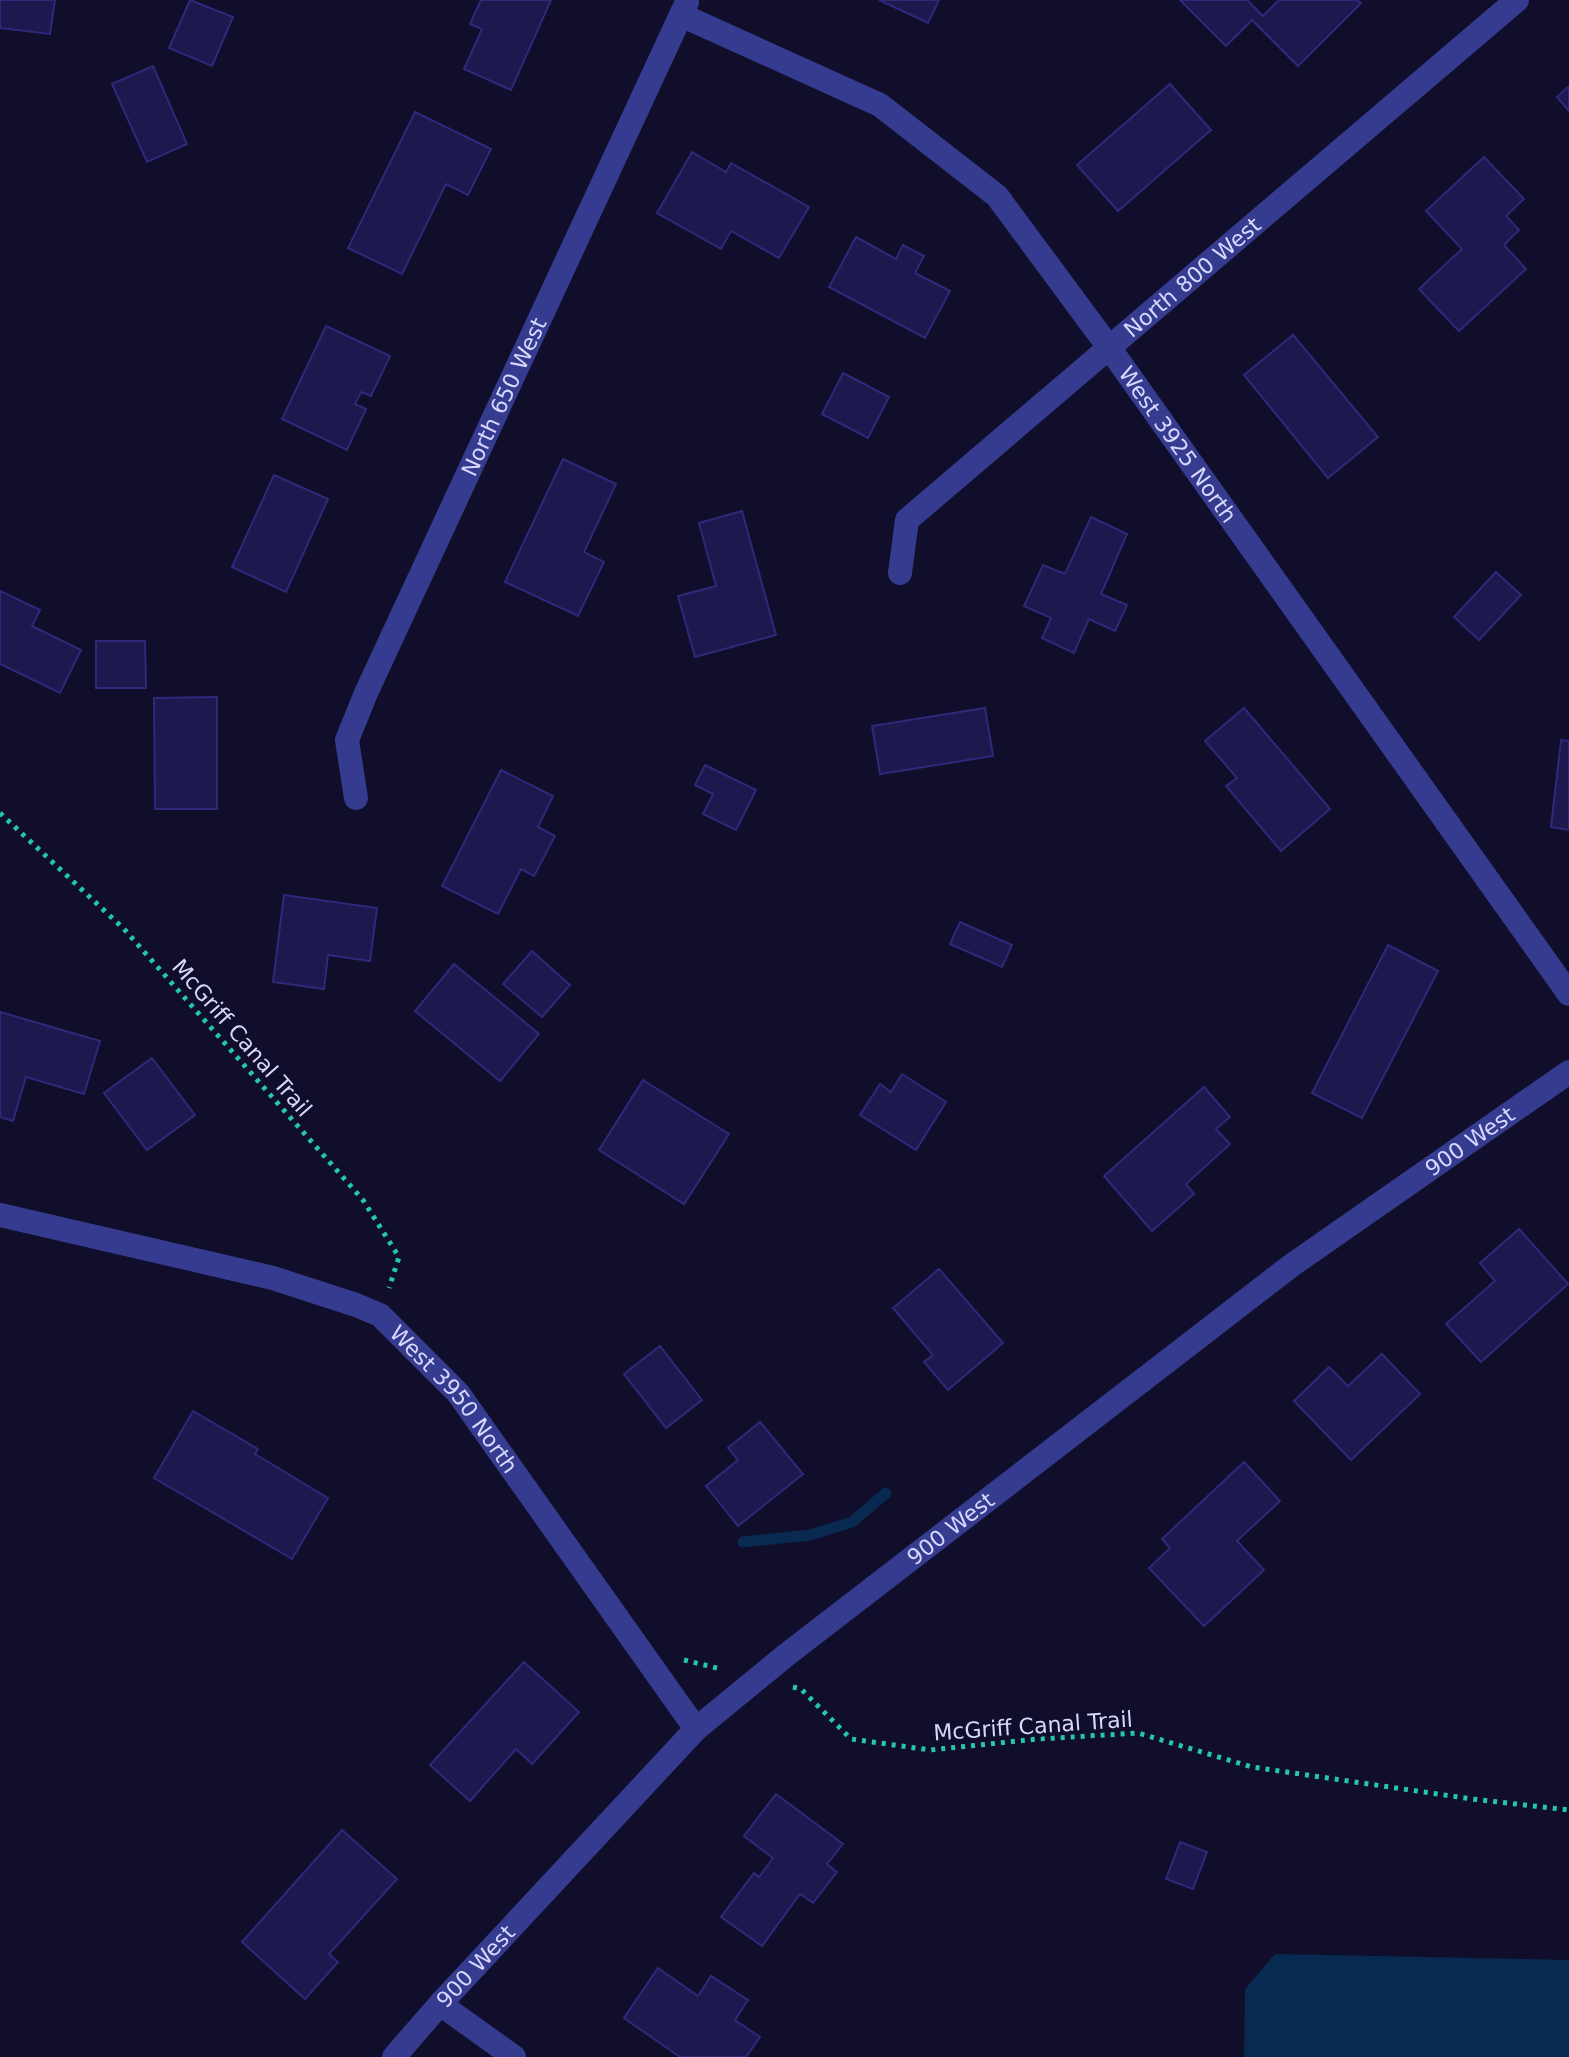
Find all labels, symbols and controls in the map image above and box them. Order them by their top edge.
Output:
street label: North 800 West [1119,212,1266,342]
street label: North 650 West [456,313,551,480]
street label: West 3925 North [1114,362,1242,527]
street label: McGriff Canal Trail [167,954,317,1122]
street label: 900 West [1420,1101,1520,1181]
street label: West 3950 North [385,1320,523,1478]
street label: 900 West [902,1487,999,1570]
street label: McGriff Canal Trail [932,1707,1134,1745]
street label: 900 West [431,1920,520,2012]

